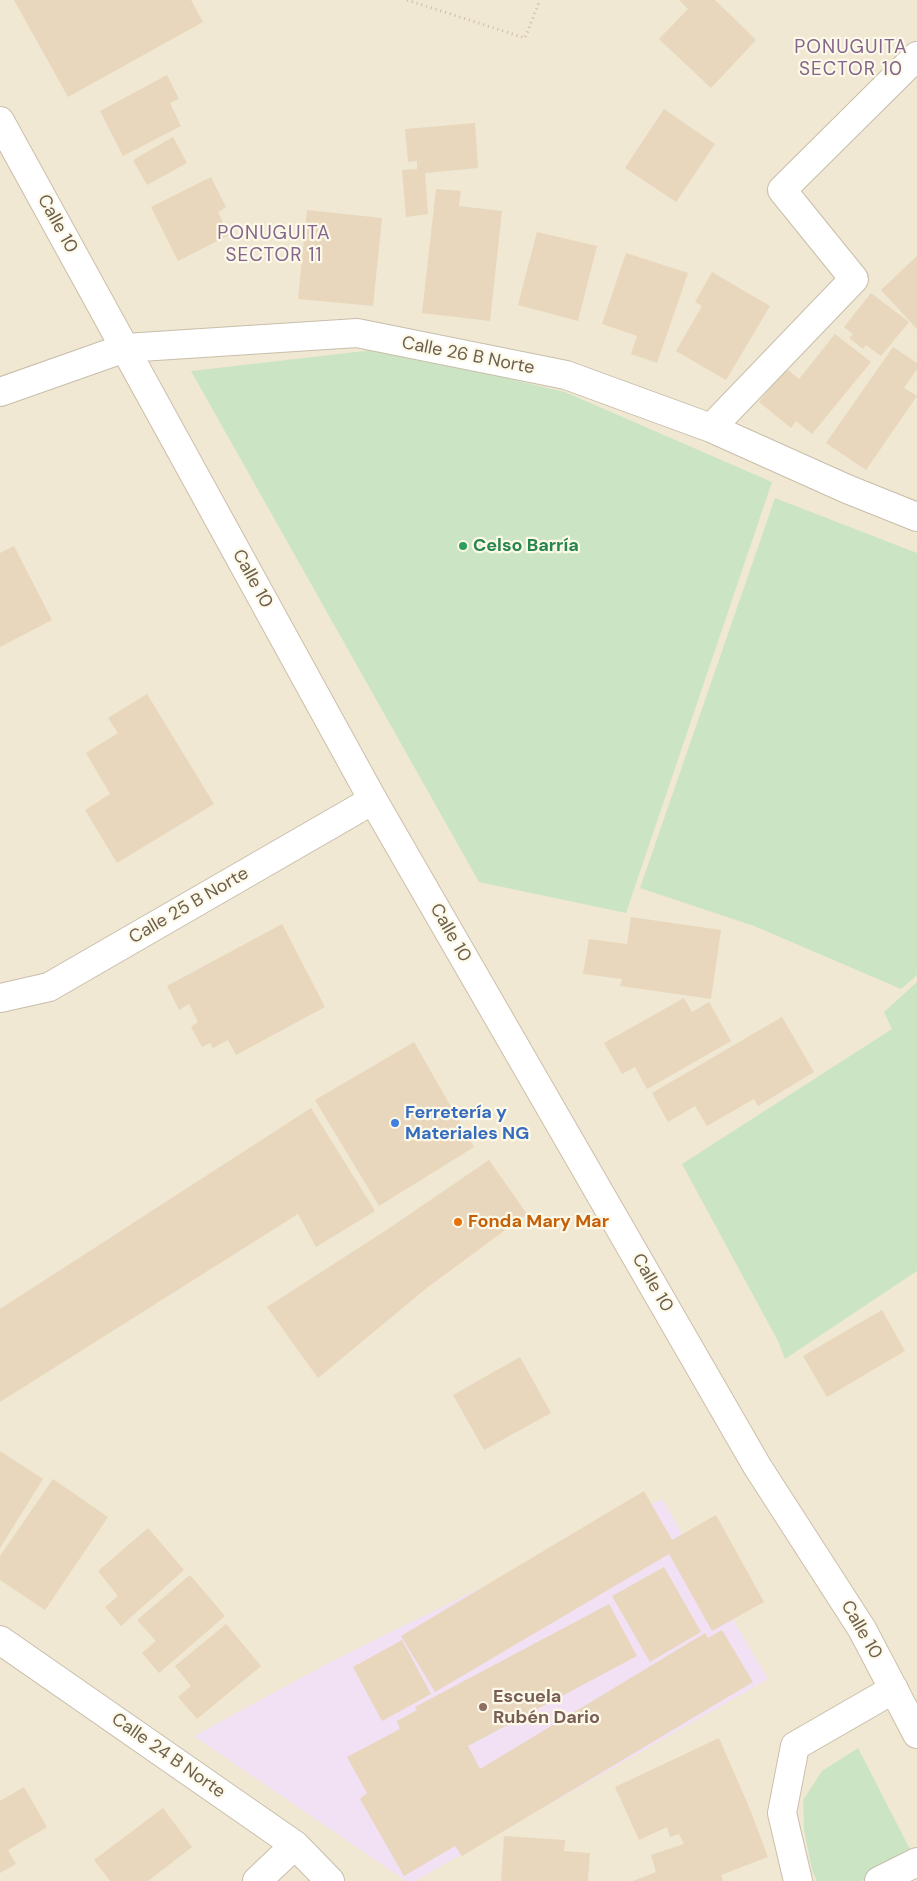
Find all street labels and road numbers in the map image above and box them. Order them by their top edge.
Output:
street label: Calle 10 [32,191,82,257]
street label: Calle 26 B Norte [400,333,536,379]
street label: Calle 10 [227,546,277,612]
street label: Calle 25 B Norte [125,863,253,949]
street label: Calle 10 [425,900,475,966]
street label: Calle 10 [627,1250,677,1316]
street label: Calle 10 [836,1597,886,1663]
street label: Calle 24 B Norte [107,1709,229,1803]

